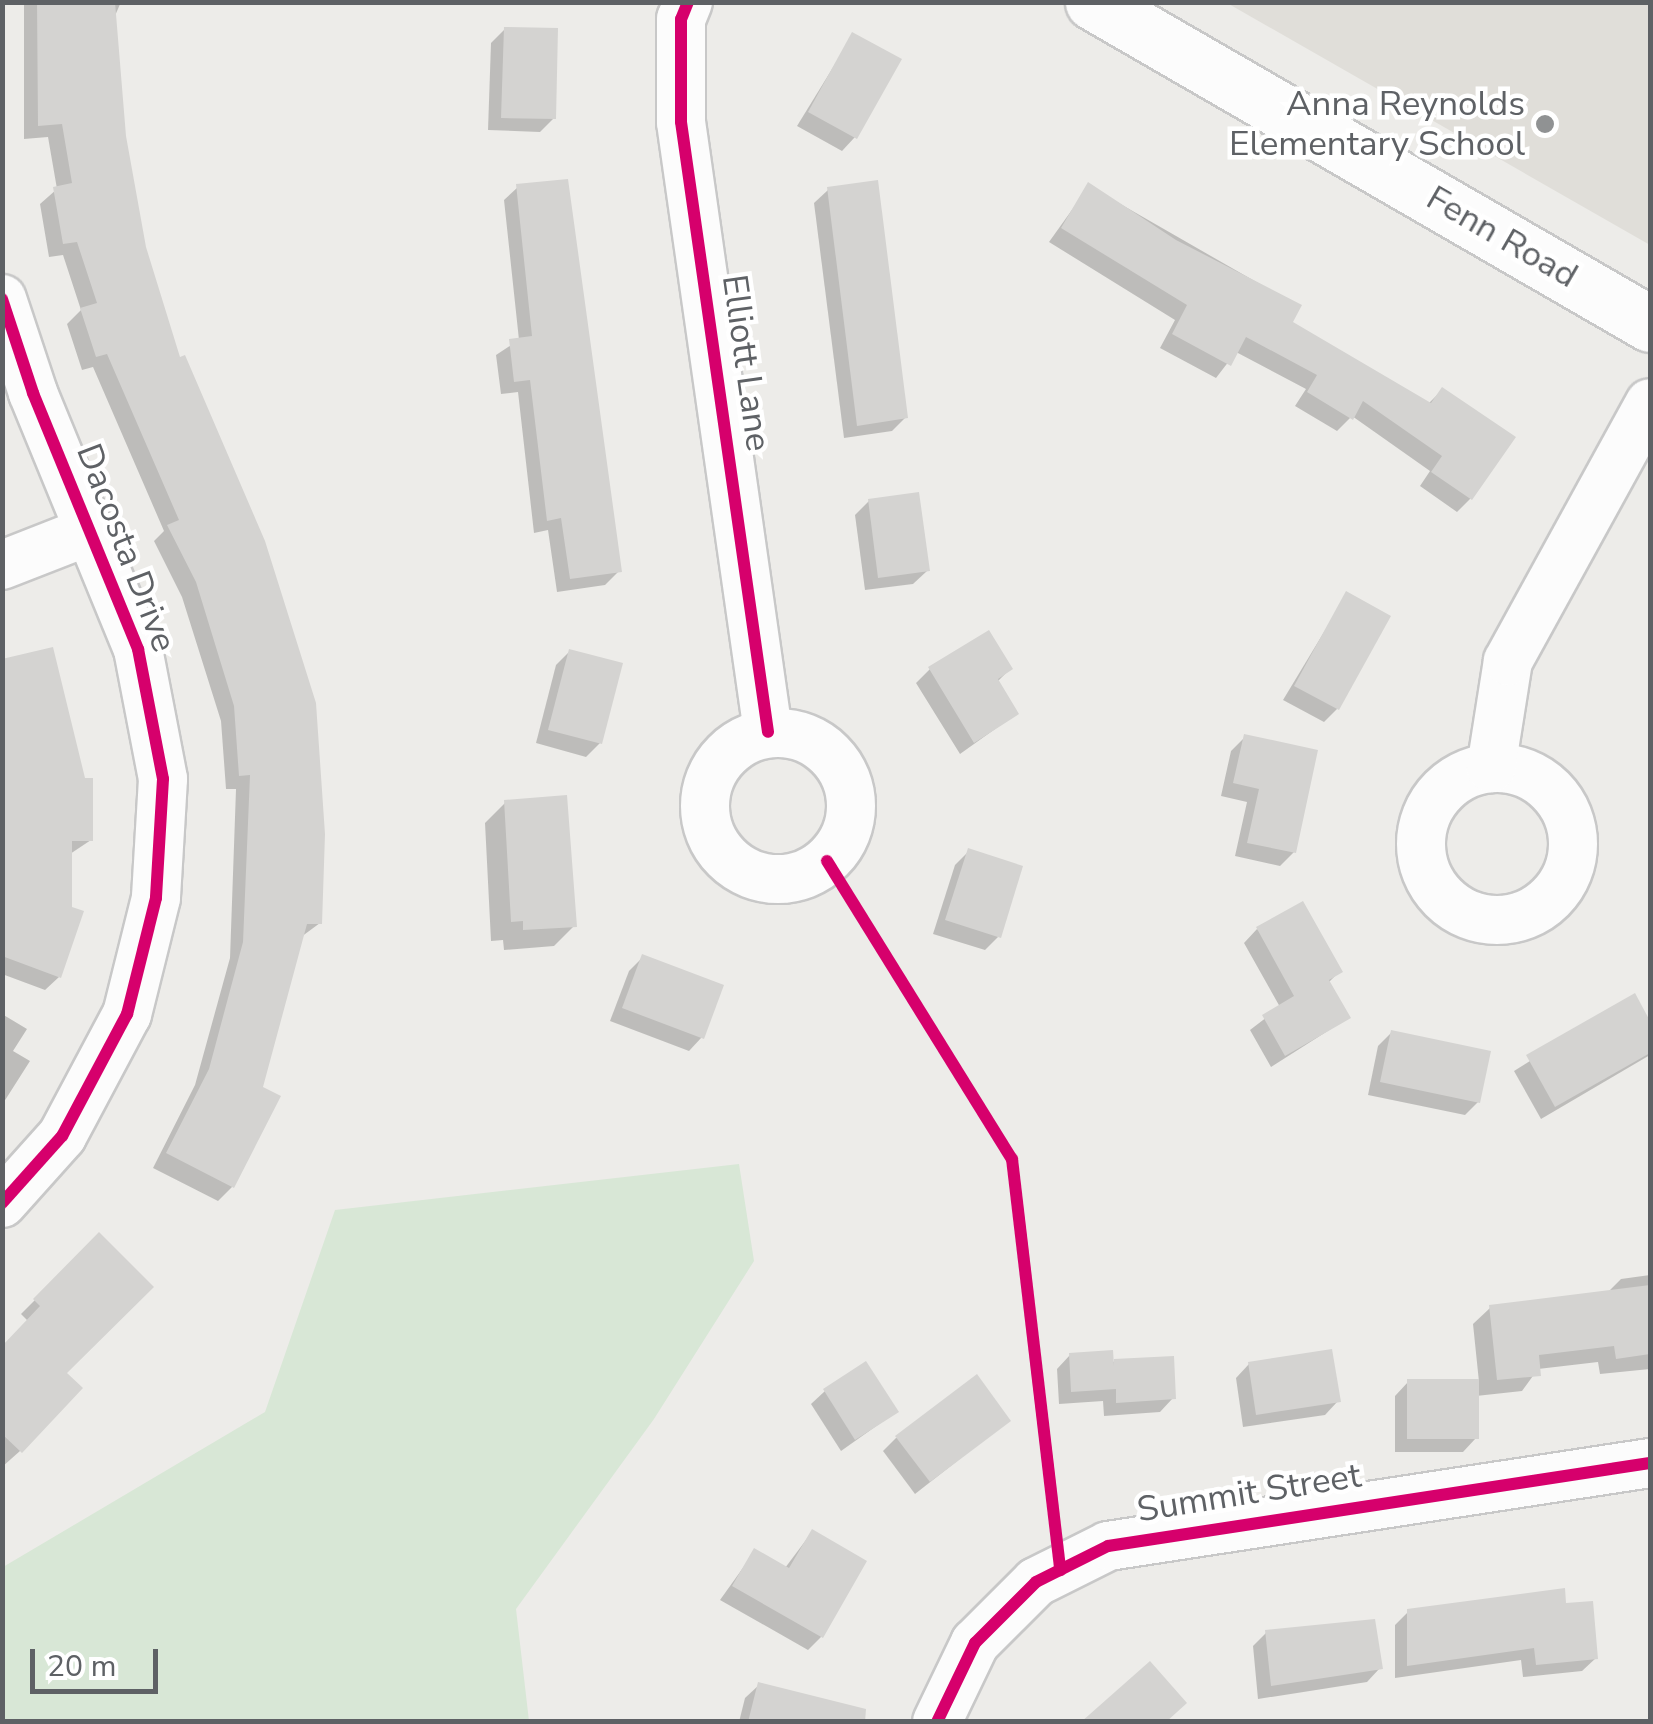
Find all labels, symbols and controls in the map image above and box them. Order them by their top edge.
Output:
place label: Anna Reynolds Elementary School [1229,83,1525,165]
marker: Anna Reynolds Elementary School [1534,113,1556,135]
street label: Fenn Road [1419,177,1585,297]
street label: Elliott Lane [713,272,779,454]
street label: Dacosta Drive [67,438,185,658]
street label: Summit Street [1134,1455,1364,1531]
scale bar [35,1629,162,1691]
text: 20 m [47,1646,116,1687]

